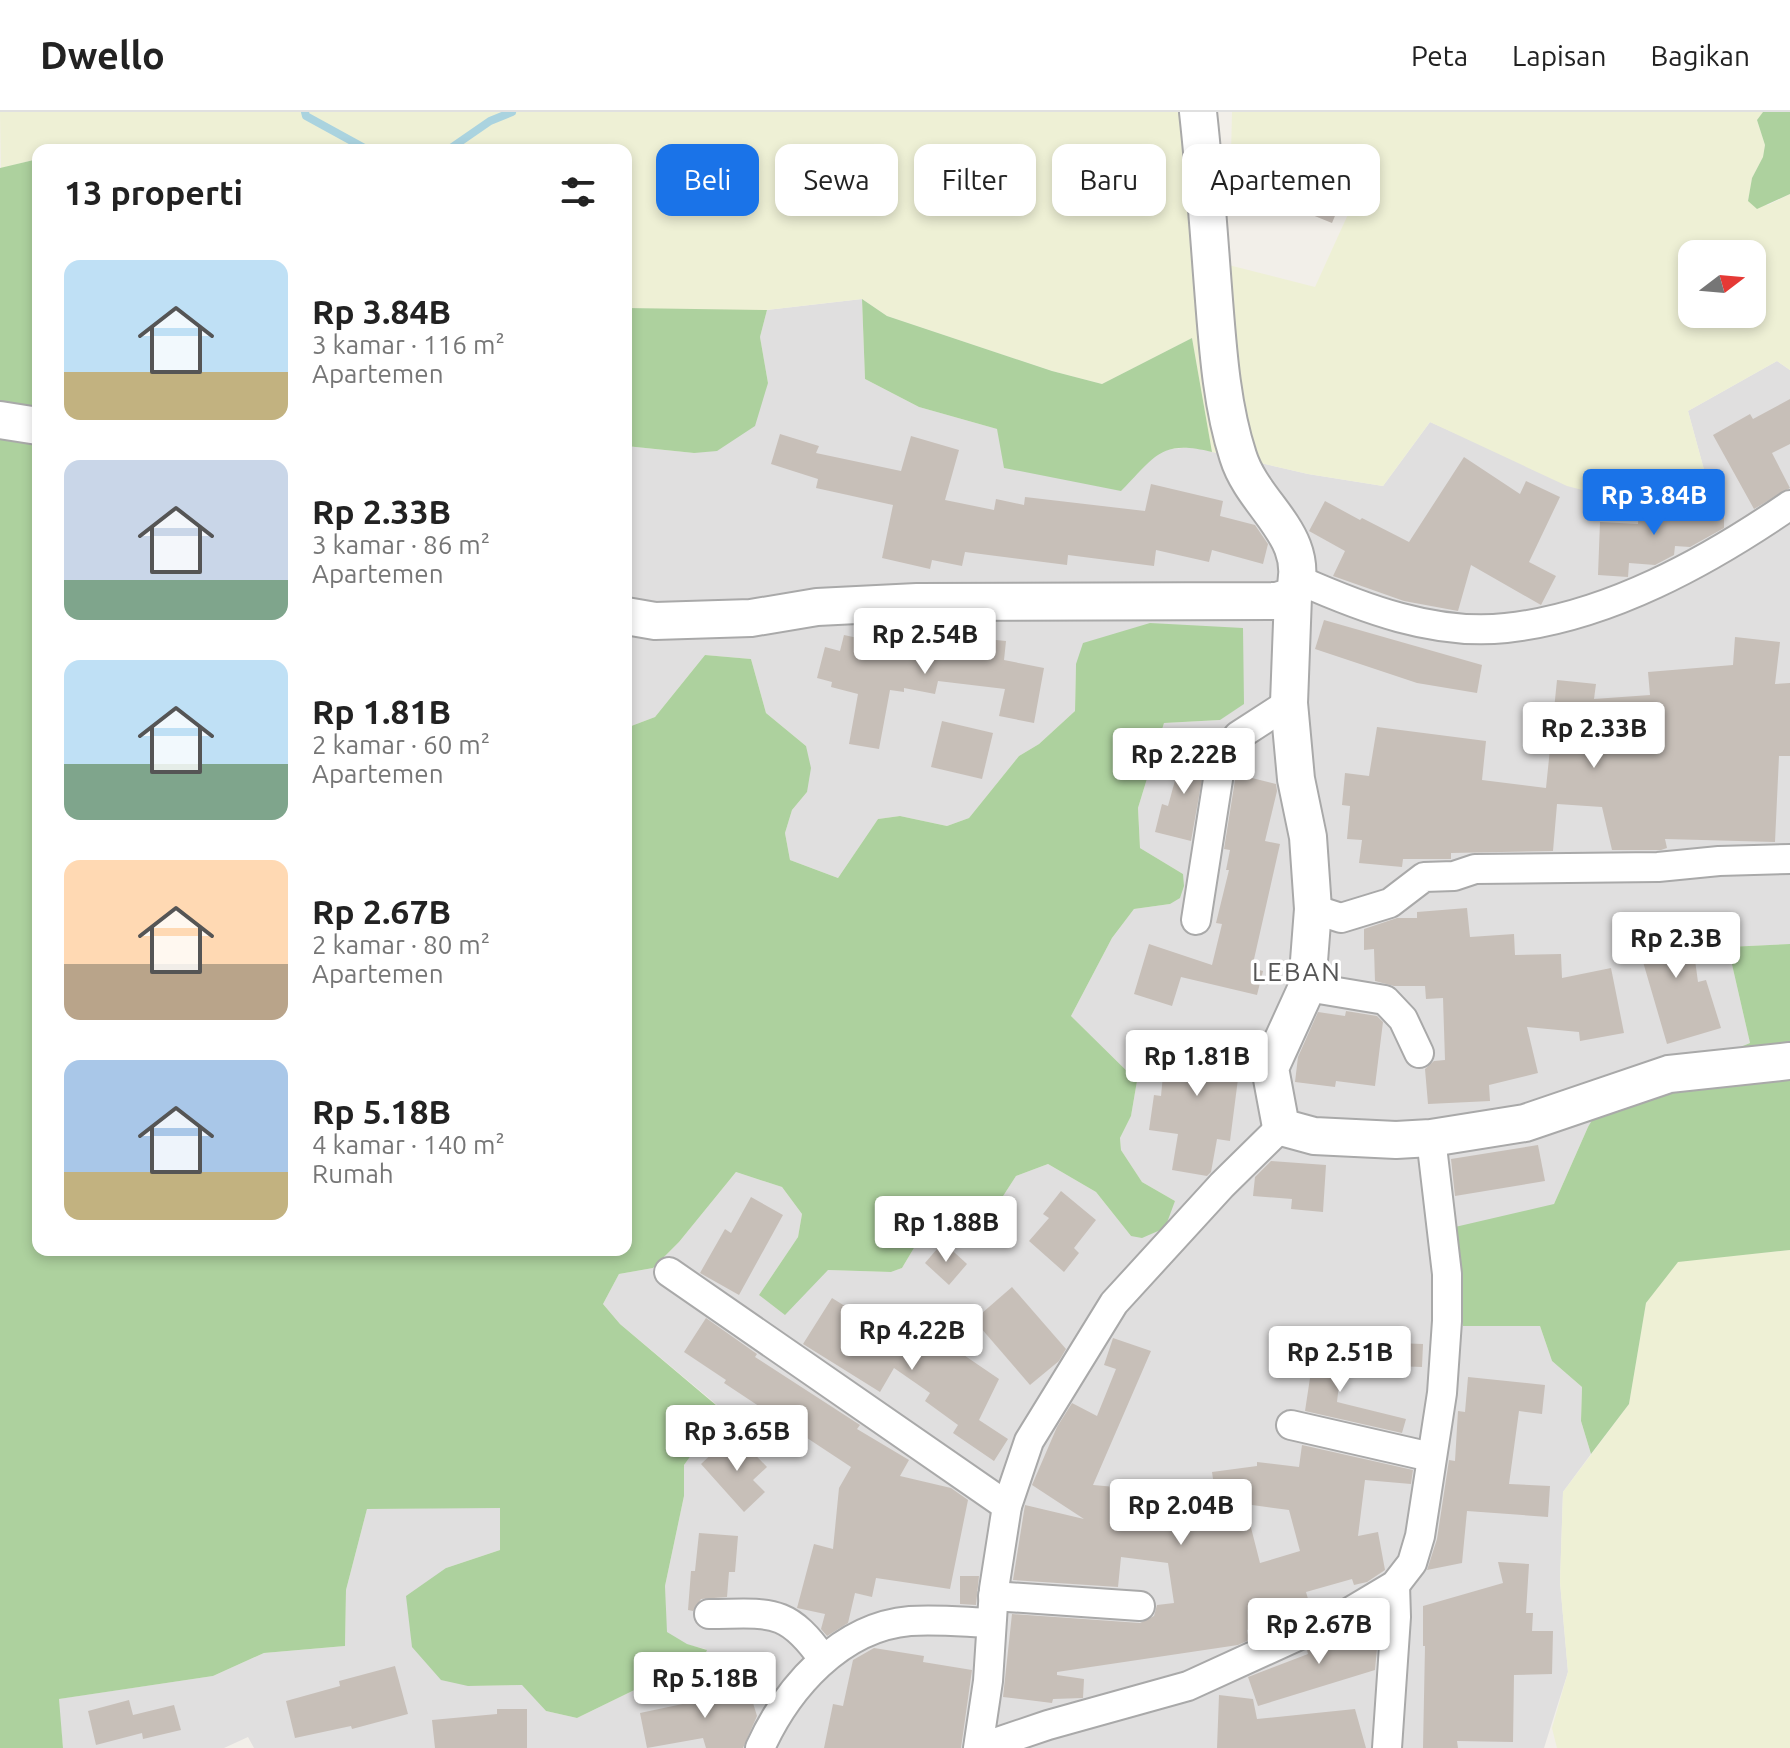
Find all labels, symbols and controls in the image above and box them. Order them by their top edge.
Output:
text: Dwello [40,34,165,76]
text: Peta [1411,40,1468,71]
text: Lapisan [1512,40,1606,71]
text: Bagikan [1650,40,1750,71]
chip: Beli [656,144,759,216]
chip: Sewa [775,144,898,216]
chip: Filter [914,144,1036,216]
chip: Baru [1052,144,1166,216]
chip: Apartemen [1182,144,1380,216]
icon: filters [556,170,600,214]
text: 13 properti [64,173,243,211]
north arrow [1678,240,1766,328]
map controls [1678,240,1766,328]
icon: home [128,292,224,388]
text: Rp 3.84B [312,292,451,330]
text: 3 kamar · 116 m² [312,330,505,359]
text: Apartemen [312,359,443,388]
pin: Rp 3.84B [1571,469,1737,537]
text: Rp 3.84B [1601,480,1707,509]
icon: home [128,492,224,588]
text: Rp 2.33B [312,492,451,530]
text: 3 kamar · 86 m² [312,530,490,559]
text: Apartemen [312,559,443,588]
pin: Rp 2.54B [842,608,1008,676]
text: Rp 2.54B [872,619,978,648]
icon: home [128,692,224,788]
text: Rp 1.81B [312,692,451,730]
pin: Rp 2.33B [1511,702,1677,770]
text: Rp 2.33B [1541,713,1647,742]
pin: Rp 2.22B [1101,728,1267,796]
text: 2 kamar · 60 m² [312,730,490,759]
text: Rp 2.22B [1131,739,1237,768]
text: Apartemen [312,759,443,788]
icon: home [128,892,224,988]
text: Rp 2.67B [312,892,451,930]
pin: Rp 2.3B [1602,912,1750,980]
text: Rp 2.3B [1630,923,1722,952]
text: 2 kamar · 80 m² [312,930,490,959]
district label: LEBAN [1252,957,1342,986]
text: Apartemen [312,959,443,988]
pin: Rp 1.81B [1114,1030,1280,1098]
text: Rp 1.81B [1144,1041,1250,1070]
icon: home [128,1092,224,1188]
text: Rp 5.18B [312,1092,451,1130]
text: 4 kamar · 140 m² [312,1130,505,1159]
text: Rumah [312,1159,394,1188]
pin: Rp 1.88B [863,1196,1029,1264]
text: Rp 1.88B [893,1207,999,1236]
pin: Rp 4.22B [829,1304,995,1372]
text: Rp 4.22B [859,1315,965,1344]
pin: Rp 2.51B [1257,1326,1423,1394]
text: Rp 2.51B [1287,1337,1393,1366]
pin: Rp 3.65B [654,1405,820,1473]
text: Rp 3.65B [684,1416,790,1445]
pin: Rp 2.04B [1098,1479,1264,1547]
text: Rp 2.04B [1128,1490,1234,1519]
pin: Rp 2.67B [1236,1598,1402,1666]
text: Rp 2.67B [1266,1609,1372,1638]
pin: Rp 5.18B [622,1652,788,1720]
text: Rp 5.18B [652,1663,758,1692]

